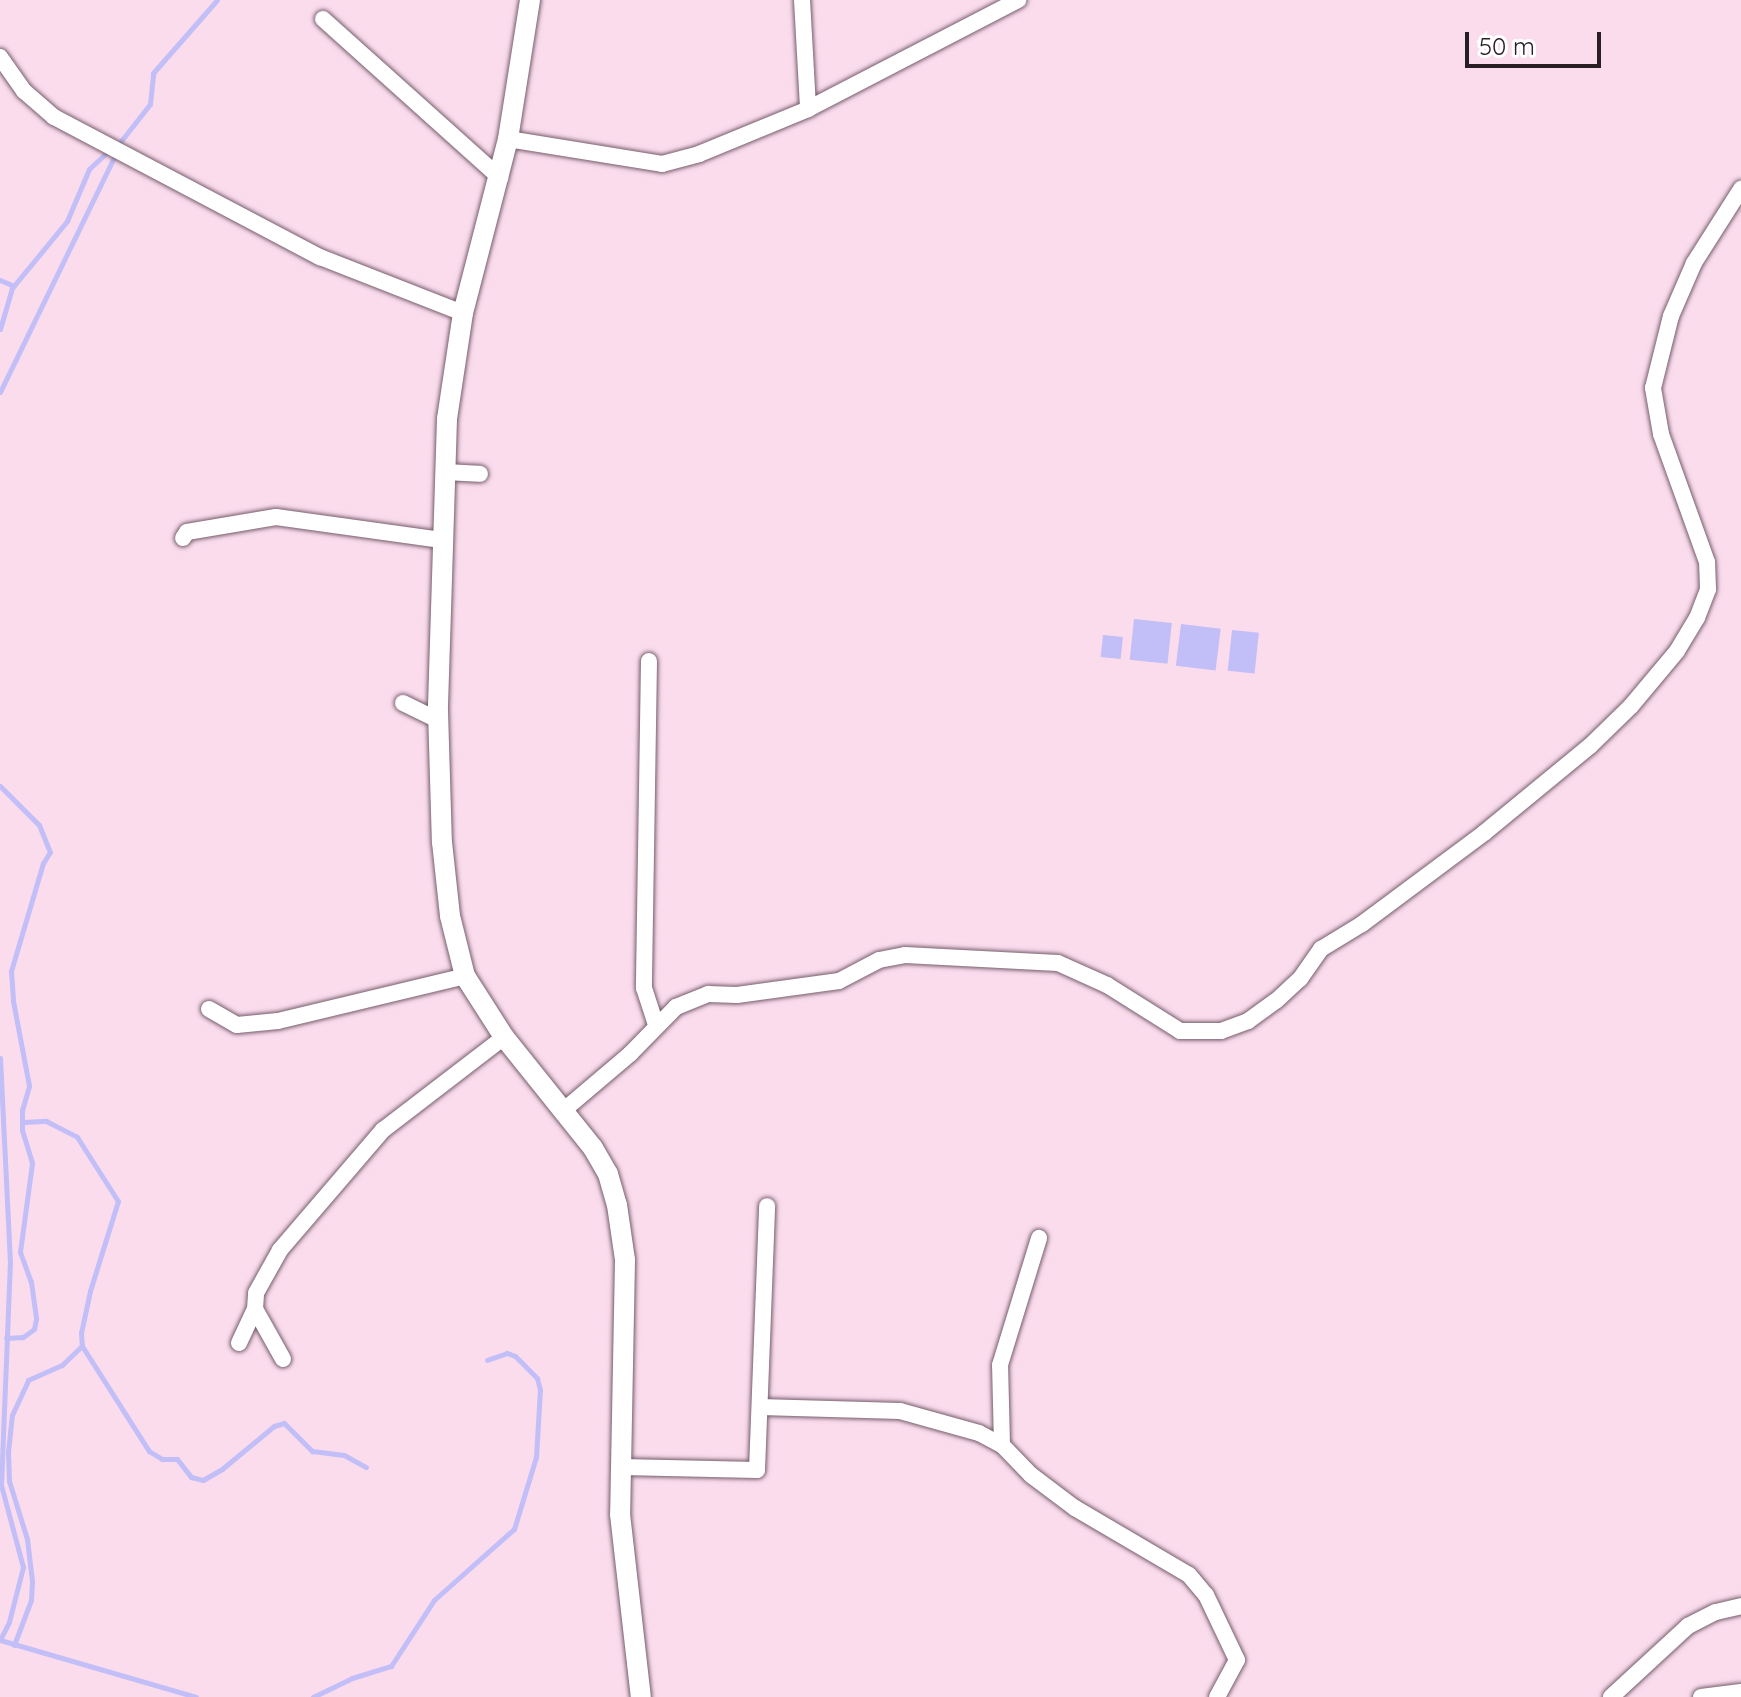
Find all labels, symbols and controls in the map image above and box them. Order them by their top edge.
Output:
scale bar [1469,16,1605,66]
text: 50 m [1479,31,1535,61]

